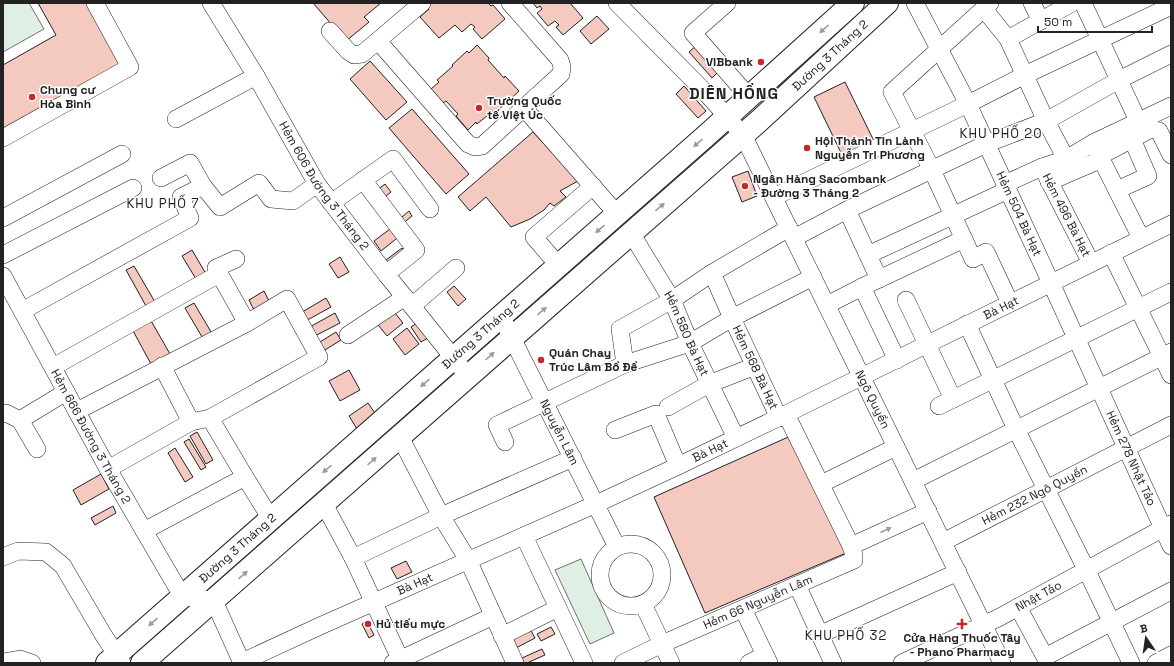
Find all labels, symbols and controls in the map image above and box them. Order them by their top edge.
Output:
scale bar [1038,8,1152,34]
text: 50 m [1044,14,1072,30]
street label: Đường 3 Tháng 2 [789,16,872,95]
one-way arrow [820,24,829,33]
place label: VIBbank [706,54,753,70]
marker: VIBbank [756,57,766,67]
place label: Chung cư Hòa Bình [40,82,97,112]
district label: DIÊN HỒNG [689,83,779,104]
marker: Chung cư Hòa Bình [27,92,37,102]
place label: Trường Quốc tế Việt Úc [487,93,561,123]
marker: Trường Quốc tế Việt Úc [474,103,484,113]
street label: Hẻm 606 Đường 3 Tháng 2 [275,118,373,253]
district label: KHU PHỐ 20 [959,124,1043,142]
place label: Hội Thánh Tin Lành Nguyễn Tri Phương [815,133,925,163]
one-way arrow [693,138,703,148]
marker: Hội Thánh Tin Lành Nguyễn Tri Phương [802,143,812,153]
street label: Hẻm 504 Bà Hạt [992,169,1045,259]
place label: Ngân Hàng Sacombank - Đường 3 Tháng 2 [753,171,887,201]
street label: Hẻm 496 Bà Hạt [1039,171,1094,260]
marker: Ngân Hàng Sacombank - Đường 3 Tháng 2 [740,181,750,191]
district label: KHU PHỐ 7 [126,194,200,212]
one-way arrow [655,203,666,212]
one-way arrow [595,224,605,234]
street label: Hẻm 580 Bà Hạt [660,288,713,379]
street label: Bà Hạt [981,292,1022,323]
street label: Đường 3 Tháng 2 [439,296,523,372]
one-way arrow [537,307,547,316]
street label: Hẻm 568 Bà Hạt [729,323,782,412]
place label: Quán Chay Trúc Lâm Bồ Đề [549,345,638,375]
one-way arrow [485,352,496,361]
marker: Quán Chay Trúc Lâm Bồ Đề [536,355,546,365]
street label: Hẻm 666 Đường 3 Tháng 2 [47,366,135,507]
street label: Ngô Quyền [852,367,894,431]
one-way arrow [419,379,430,388]
street label: Nguyễn Lâm [536,397,583,468]
street label: Hẻm 278 Nhật Tảo [1102,408,1160,509]
street label: Bà Hạt [690,435,731,466]
one-way arrow [367,457,377,466]
street label: Hẻm 232 Ngô Quyền [979,461,1090,529]
one-way arrow [322,465,332,474]
street label: Đường 3 Tháng 2 [195,510,280,586]
one-way arrow [881,527,892,533]
street label: Bà Hạt [394,569,436,599]
one-way arrow [237,570,248,579]
street label: Hẻm 66 Nguyễn Lâm [701,571,815,633]
street label: Nhật Tảo [1012,577,1064,615]
place label: Hủ tiếu mực [376,616,445,632]
one-way arrow [148,618,158,627]
north arrow [1126,618,1166,658]
marker: Hủ tiếu mực [363,619,373,629]
marker: Cửa Hàng Thuốc Tây - Phano Pharmacy [957,619,967,629]
text: B [1139,621,1149,636]
district label: KHU PHỐ 32 [805,626,887,644]
place label: Cửa Hàng Thuốc Tây - Phano Pharmacy [903,630,1021,660]

